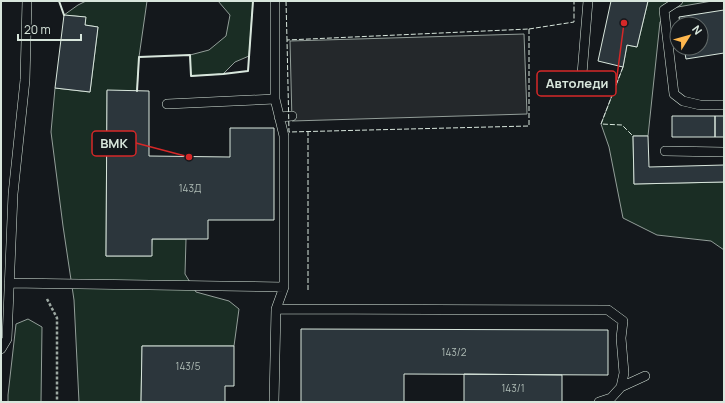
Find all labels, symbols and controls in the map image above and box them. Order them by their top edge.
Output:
scale bar [18,16,81,42]
north arrow [669,16,709,56]
text: 20 m [24,21,51,38]
text: N [689,22,706,37]
callout: Автоледи [537,71,616,96]
text: Автоледи [546,74,608,92]
callout: ВМК [92,131,136,156]
text: ВМК [100,134,128,152]
house number: 143Д [179,181,201,195]
house number: 143/2 [442,345,467,359]
house number: 143/5 [176,359,201,373]
house number: 143/1 [501,381,525,395]

